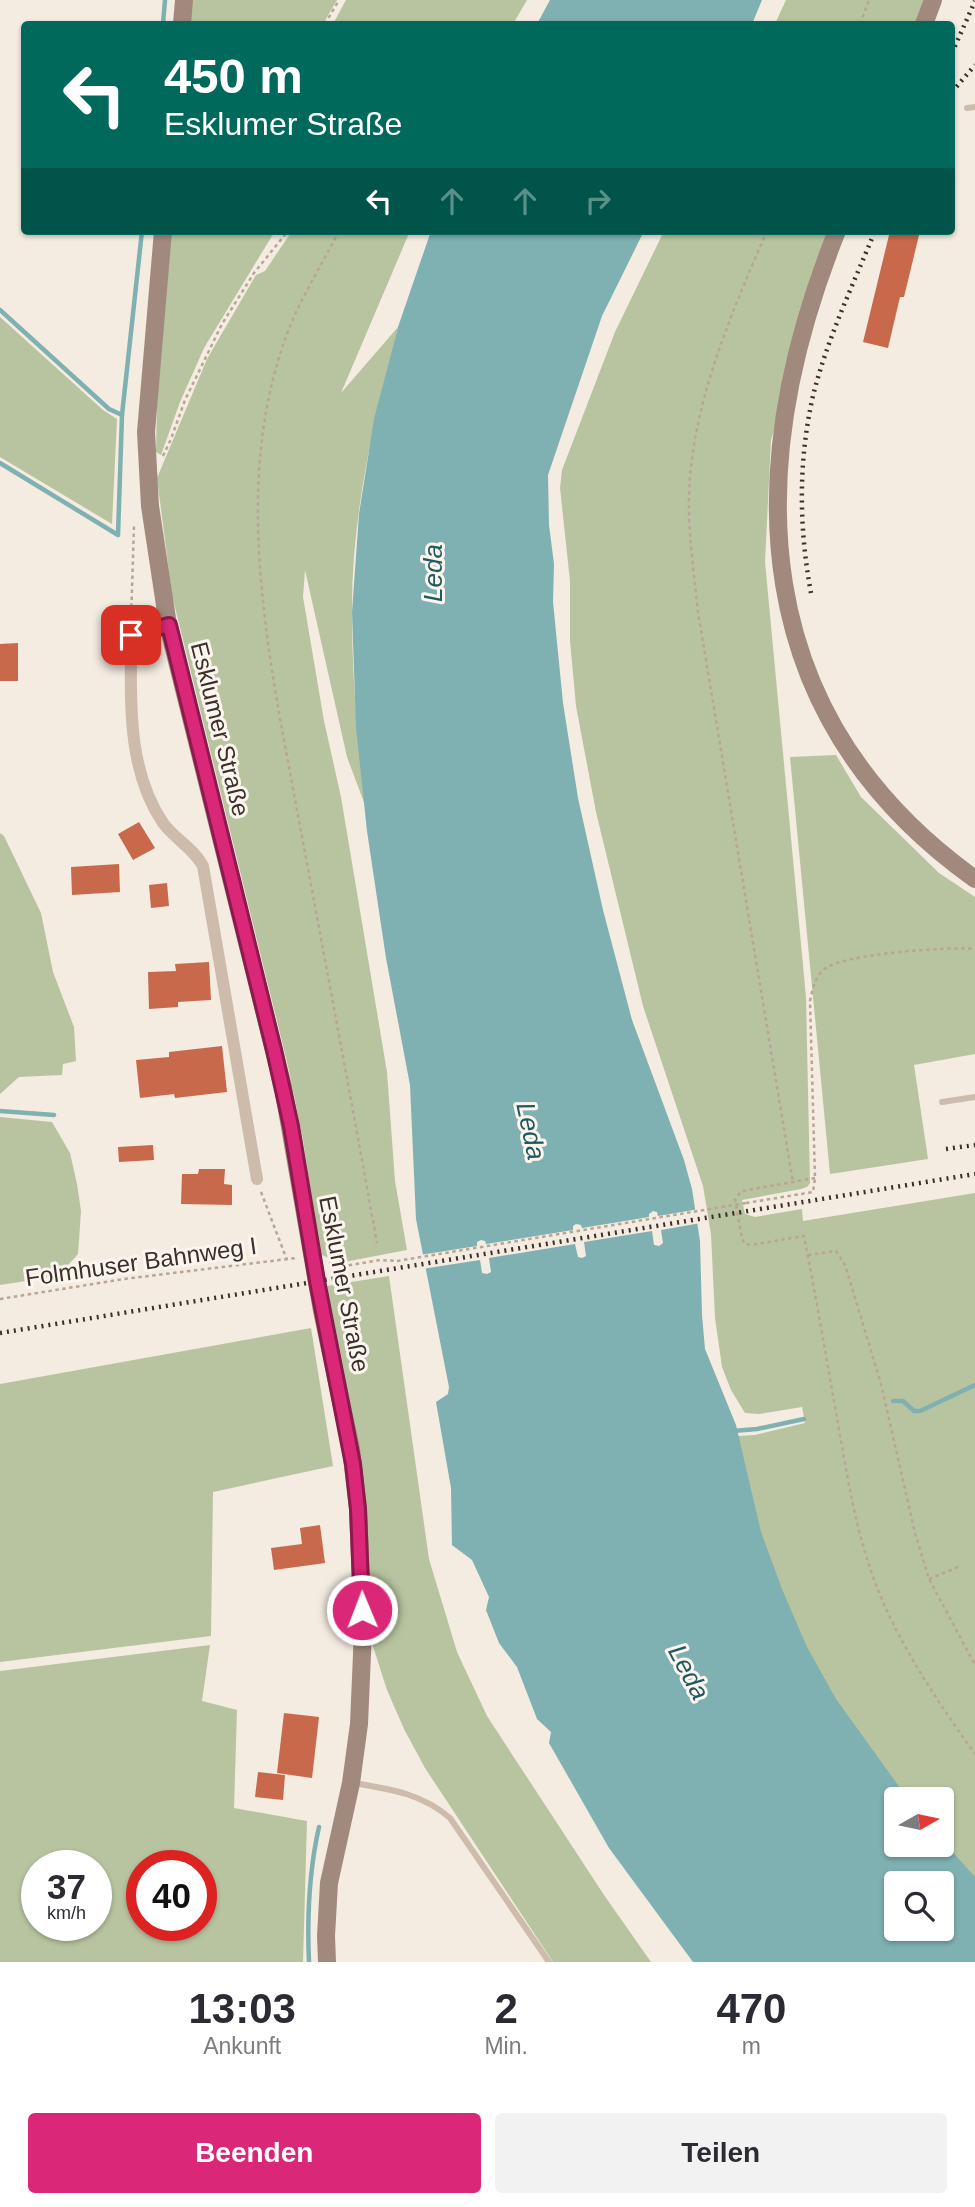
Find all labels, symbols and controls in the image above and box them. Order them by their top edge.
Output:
icon: left [49,49,140,140]
text: 450 m [164,49,303,103]
text: Esklumer Straße [164,106,402,142]
icon: left [360,182,398,220]
icon: ahead [433,182,471,220]
icon: ahead [506,182,544,220]
icon: right [579,182,617,220]
water label: Leda [418,544,448,602]
pin [101,605,161,665]
icon: arrive [112,616,150,654]
street label: Esklumer Straße [186,639,255,819]
water label: Leda [510,1100,552,1162]
street label: Esklumer Straße [314,1194,375,1374]
street label: Folmhuser Bahnweg I [23,1232,258,1291]
position arrow [325,1573,399,1647]
water label: Leda [662,1639,716,1705]
north arrow [884,1787,954,1857]
map controls [884,1787,954,1941]
speed limit sign: 40 [126,1850,217,1941]
text: 37 [47,1867,86,1906]
button: search [884,1871,954,1941]
text: km/h [47,1903,86,1923]
text: 13:03 [189,1985,296,2032]
text: 2 [494,1985,518,2032]
text: 470 [716,1985,786,2032]
text: Ankunft [203,2033,281,2059]
text: Min. [484,2033,528,2059]
text: m [742,2033,761,2059]
button: Beenden [28,2113,481,2193]
button: Teilen [495,2113,947,2193]

